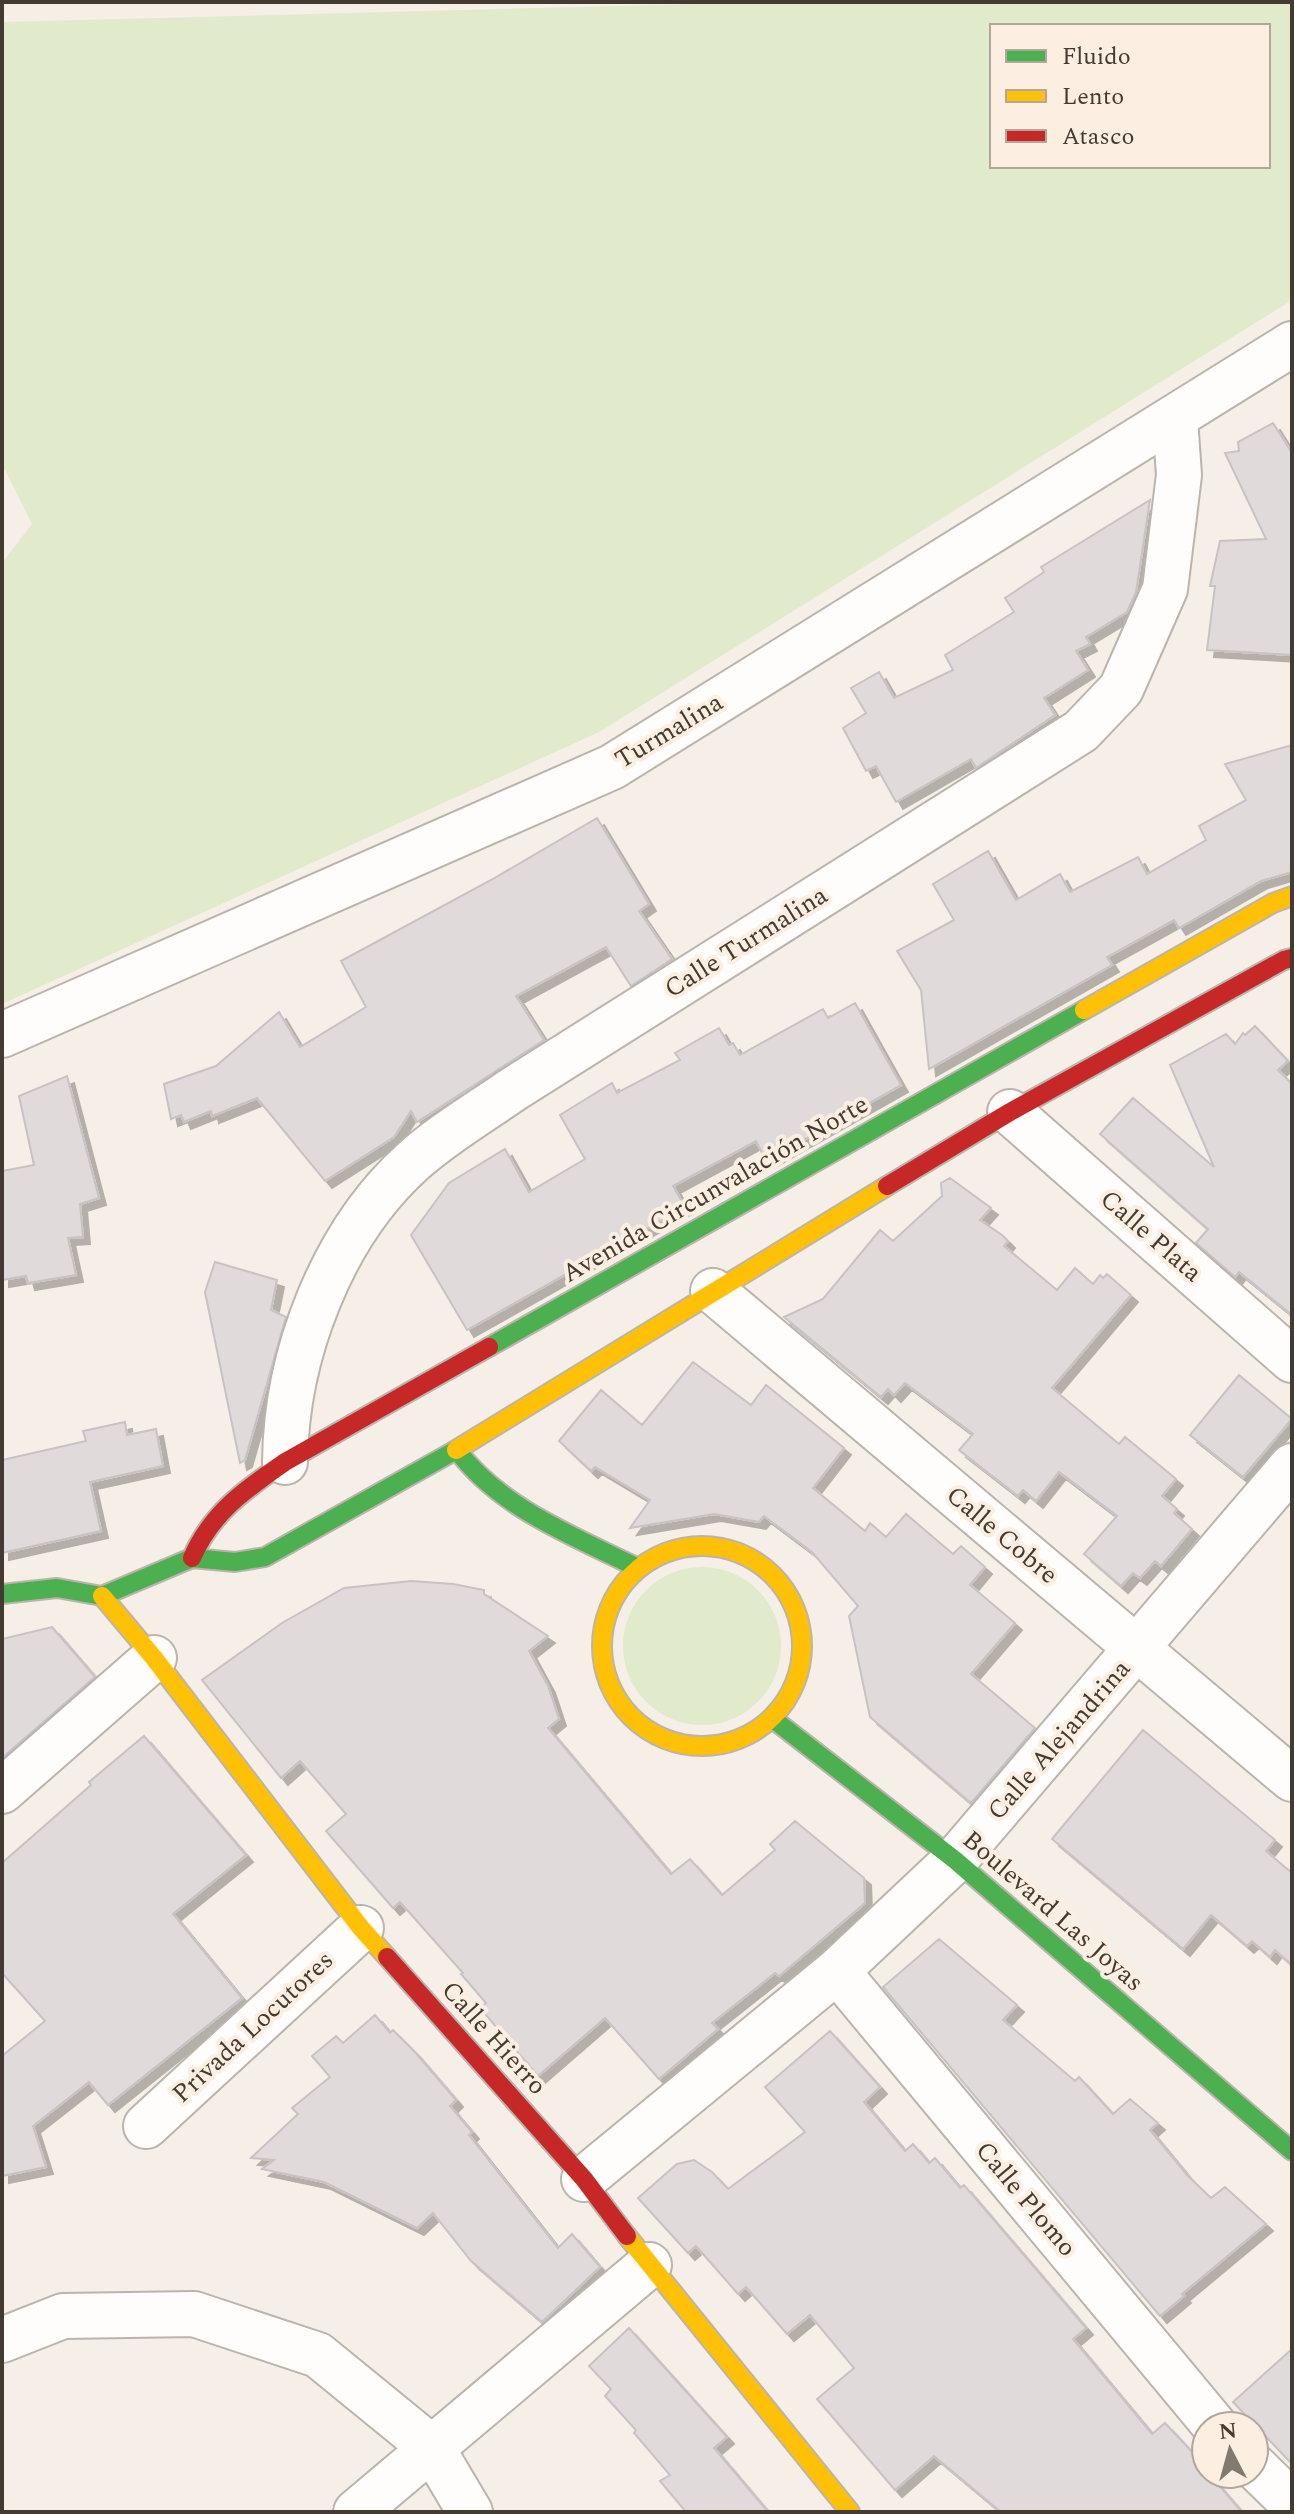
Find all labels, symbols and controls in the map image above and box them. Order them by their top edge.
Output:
legend [990,24,1270,168]
text: Fluido [1062,39,1131,75]
text: Lento [1062,79,1124,115]
text: Atasco [1062,119,1134,155]
street label: Turmalina [607,683,731,779]
street label: Calle Turmalina [656,876,836,1008]
street label: Avenida Circunvalación Norte [554,1085,876,1293]
street label: Calle Plata [1091,1180,1211,1292]
street label: Calle Cobre [937,1476,1067,1594]
street label: Calle Alejandrina [978,1650,1141,1829]
street label: Boulevard Las Joyas [953,1821,1153,2001]
street label: Privada Locutores [163,1941,343,2113]
street label: Calle Hierro [432,1972,556,2104]
street label: Calle Plomo [966,2132,1086,2266]
north arrow [1190,2410,1270,2490]
text: N [1217,2414,1239,2449]

